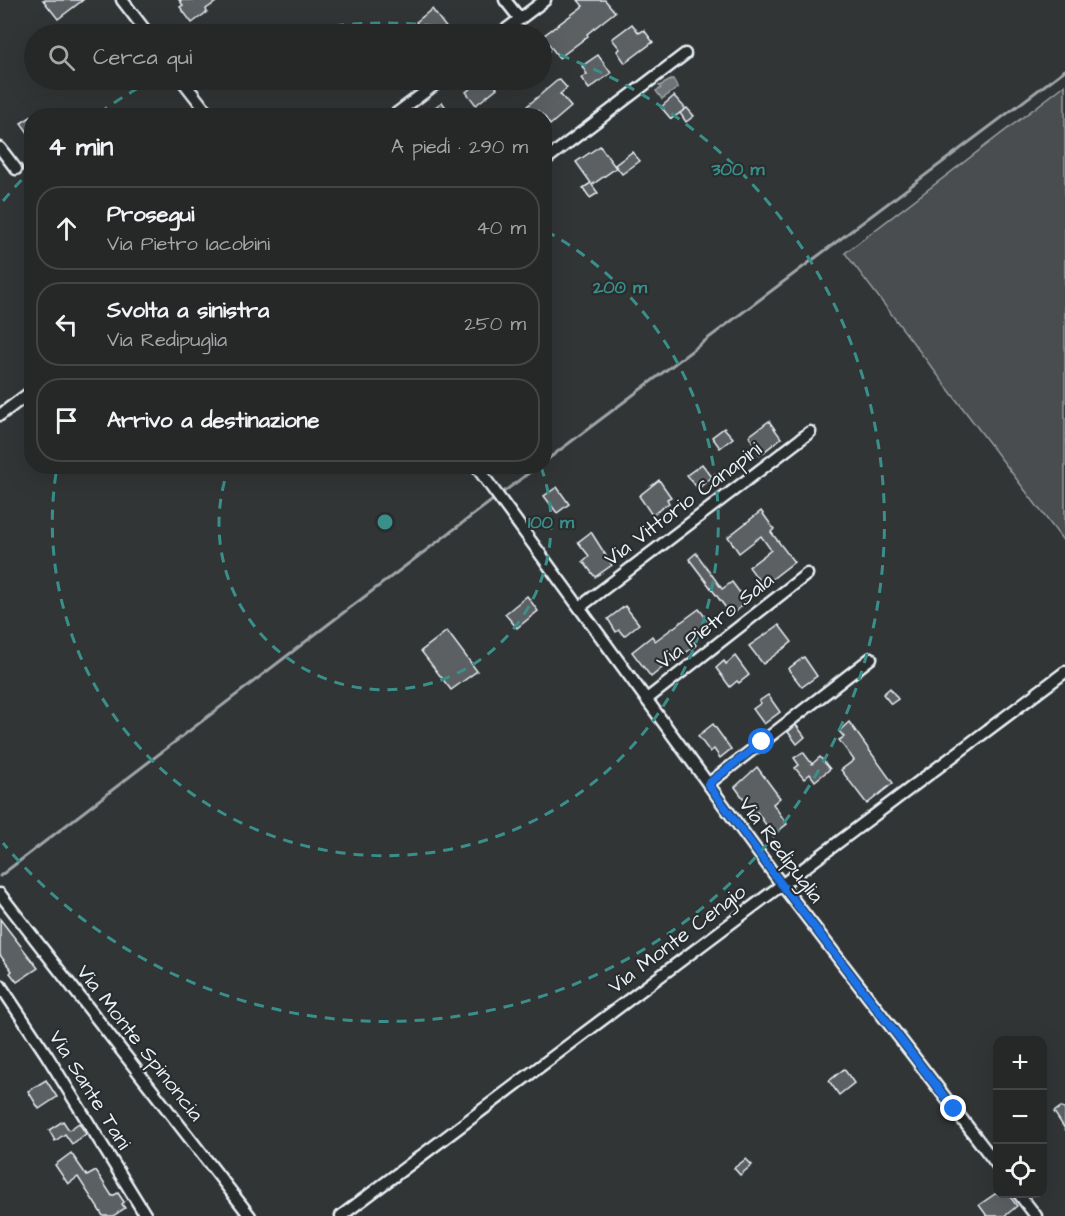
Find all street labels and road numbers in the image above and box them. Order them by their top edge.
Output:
street label: Via Vittorio Canapini [598,435,769,574]
street label: Via Pietro Sala [650,566,780,676]
street label: Via Redipuglia [730,791,831,911]
street label: Via Monte Cengio [602,877,753,1002]
street label: Via Monte Spinoncia [69,959,211,1128]
street label: Via Sante Tani [42,1025,138,1155]

